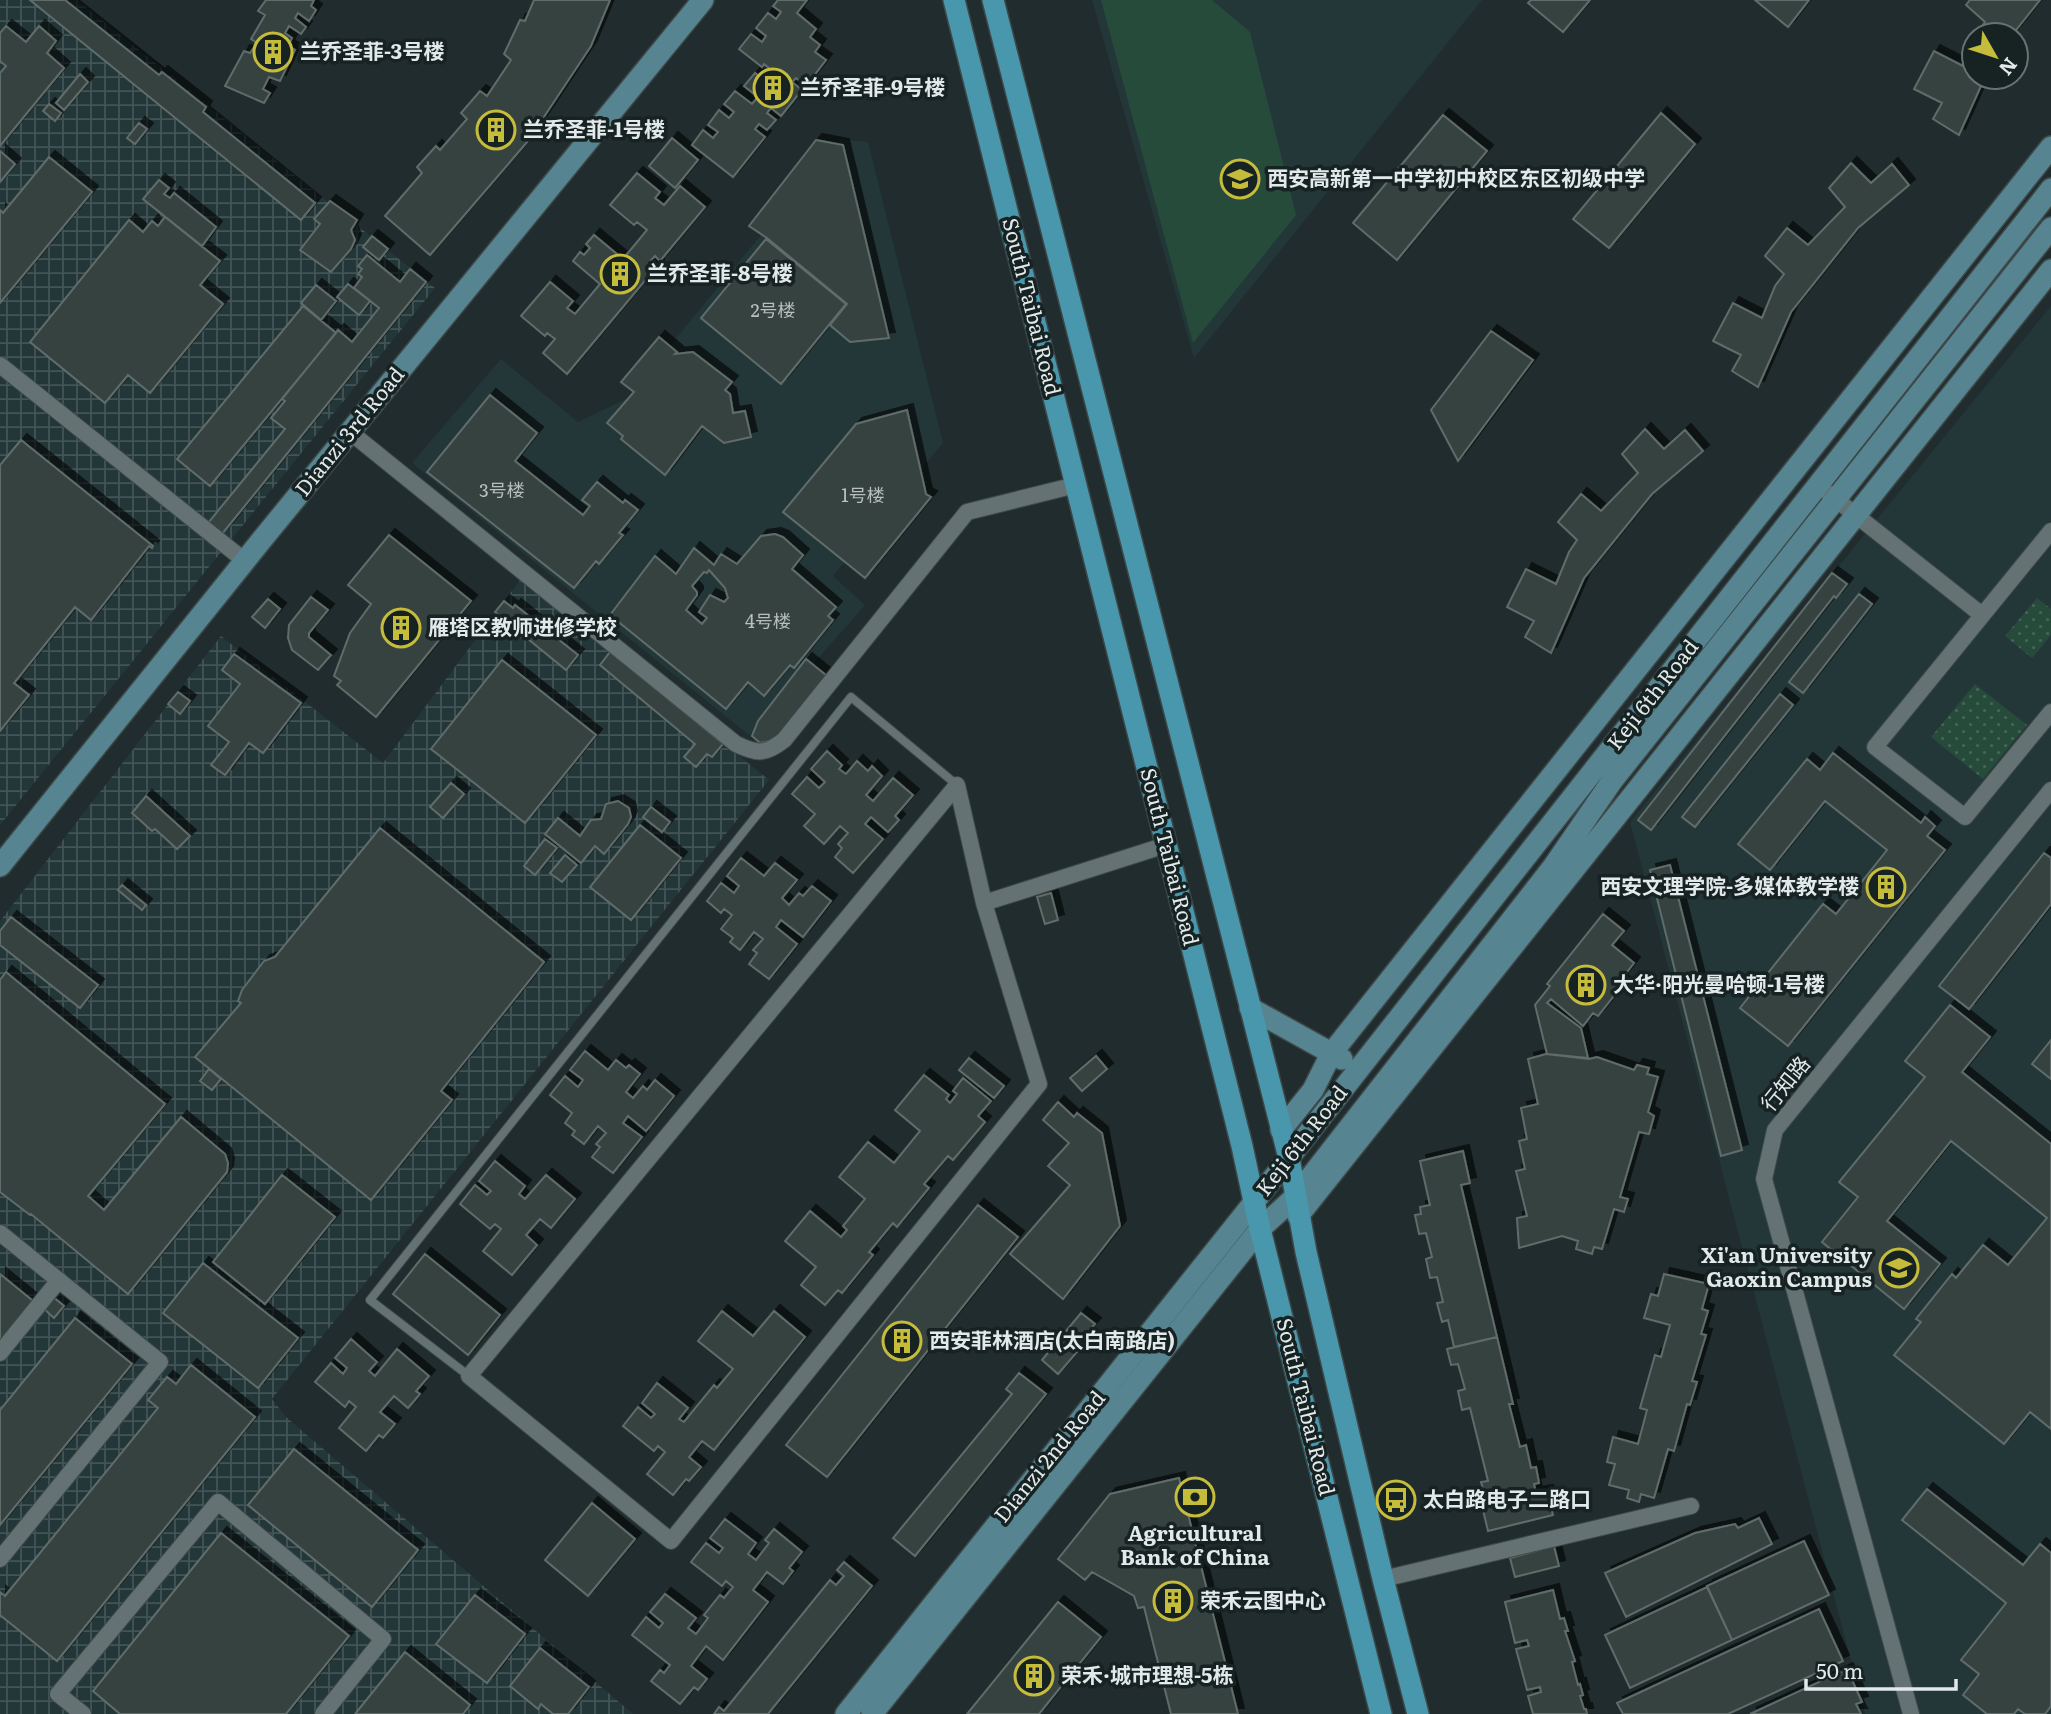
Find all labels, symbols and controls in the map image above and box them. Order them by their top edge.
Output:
north arrow [1960,21,2030,91]
building icon: 兰乔圣菲-3号楼 [252,31,294,73]
place label: 兰乔圣菲-3号楼 [300,34,444,65]
text: N [1993,52,2025,82]
building icon: 兰乔圣菲-9号楼 [752,67,794,109]
place label: 兰乔圣菲-9号楼 [800,70,945,101]
building icon: 兰乔圣菲-1号楼 [475,109,517,151]
place label: 兰乔圣菲-1号楼 [523,112,665,143]
school or university icon: 西安高新第一中学初中校区东区初级中学 [1219,158,1261,200]
place label: 西安高新第一中学初中校区东区初级中学 [1267,161,1645,192]
street label: South Taibai Road [996,214,1071,399]
building icon: 兰乔圣菲-8号楼 [599,253,641,295]
place label: 兰乔圣菲-8号楼 [647,256,792,287]
house number: 2号楼 [750,296,796,323]
street label: Dianzi 3rd Road [286,359,410,502]
house number: 3号楼 [479,476,525,503]
house number: 1号楼 [841,481,885,508]
building icon: 雁塔区教师进修学校 [380,607,422,649]
house number: 4号楼 [745,607,791,634]
place label: 雁塔区教师进修学校 [428,610,617,641]
street label: Keji 6th Road [1598,631,1704,755]
street label: South Taibai Road [1134,764,1209,949]
building icon: 西安文理学院-多媒体教学楼 [1865,866,1907,908]
place label: 西安文理学院-多媒体教学楼 [1600,869,1859,900]
building icon: 大华·阳光曼哈顿-1号楼 [1565,964,1607,1006]
place label: 大华·阳光曼哈顿-1号楼 [1613,967,1825,998]
street label: 行知路 [1752,1048,1816,1117]
street label: Keji 6th Road [1247,1077,1353,1201]
place label: Xi'an University Gaoxin Campus [1701,1238,1872,1293]
school or university icon: Xi'an University Gaoxin Campus [1878,1247,1920,1289]
street label: South Taibai Road [1270,1314,1345,1499]
building icon: 西安菲林酒店(太白南路店) [881,1320,923,1362]
place label: 西安菲林酒店(太白南路店) [929,1323,1175,1354]
street label: Dianzi 2nd Road [985,1383,1111,1528]
bank icon: Agricultural Bank of China [1174,1476,1216,1518]
bus stop icon: 太白路电子二路口 [1375,1479,1417,1521]
place label: 太白路电子二路口 [1423,1482,1591,1513]
place label: Agricultural Bank of China [1120,1516,1270,1571]
building icon: 荣禾云图中心 [1152,1580,1194,1622]
place label: 荣禾云图中心 [1200,1583,1326,1614]
scale bar [1806,1648,1956,1692]
text: 50 m [1816,1654,1863,1685]
building icon: 荣禾·城市理想-5栋 [1013,1655,1055,1697]
place label: 荣禾·城市理想-5栋 [1061,1658,1233,1689]

